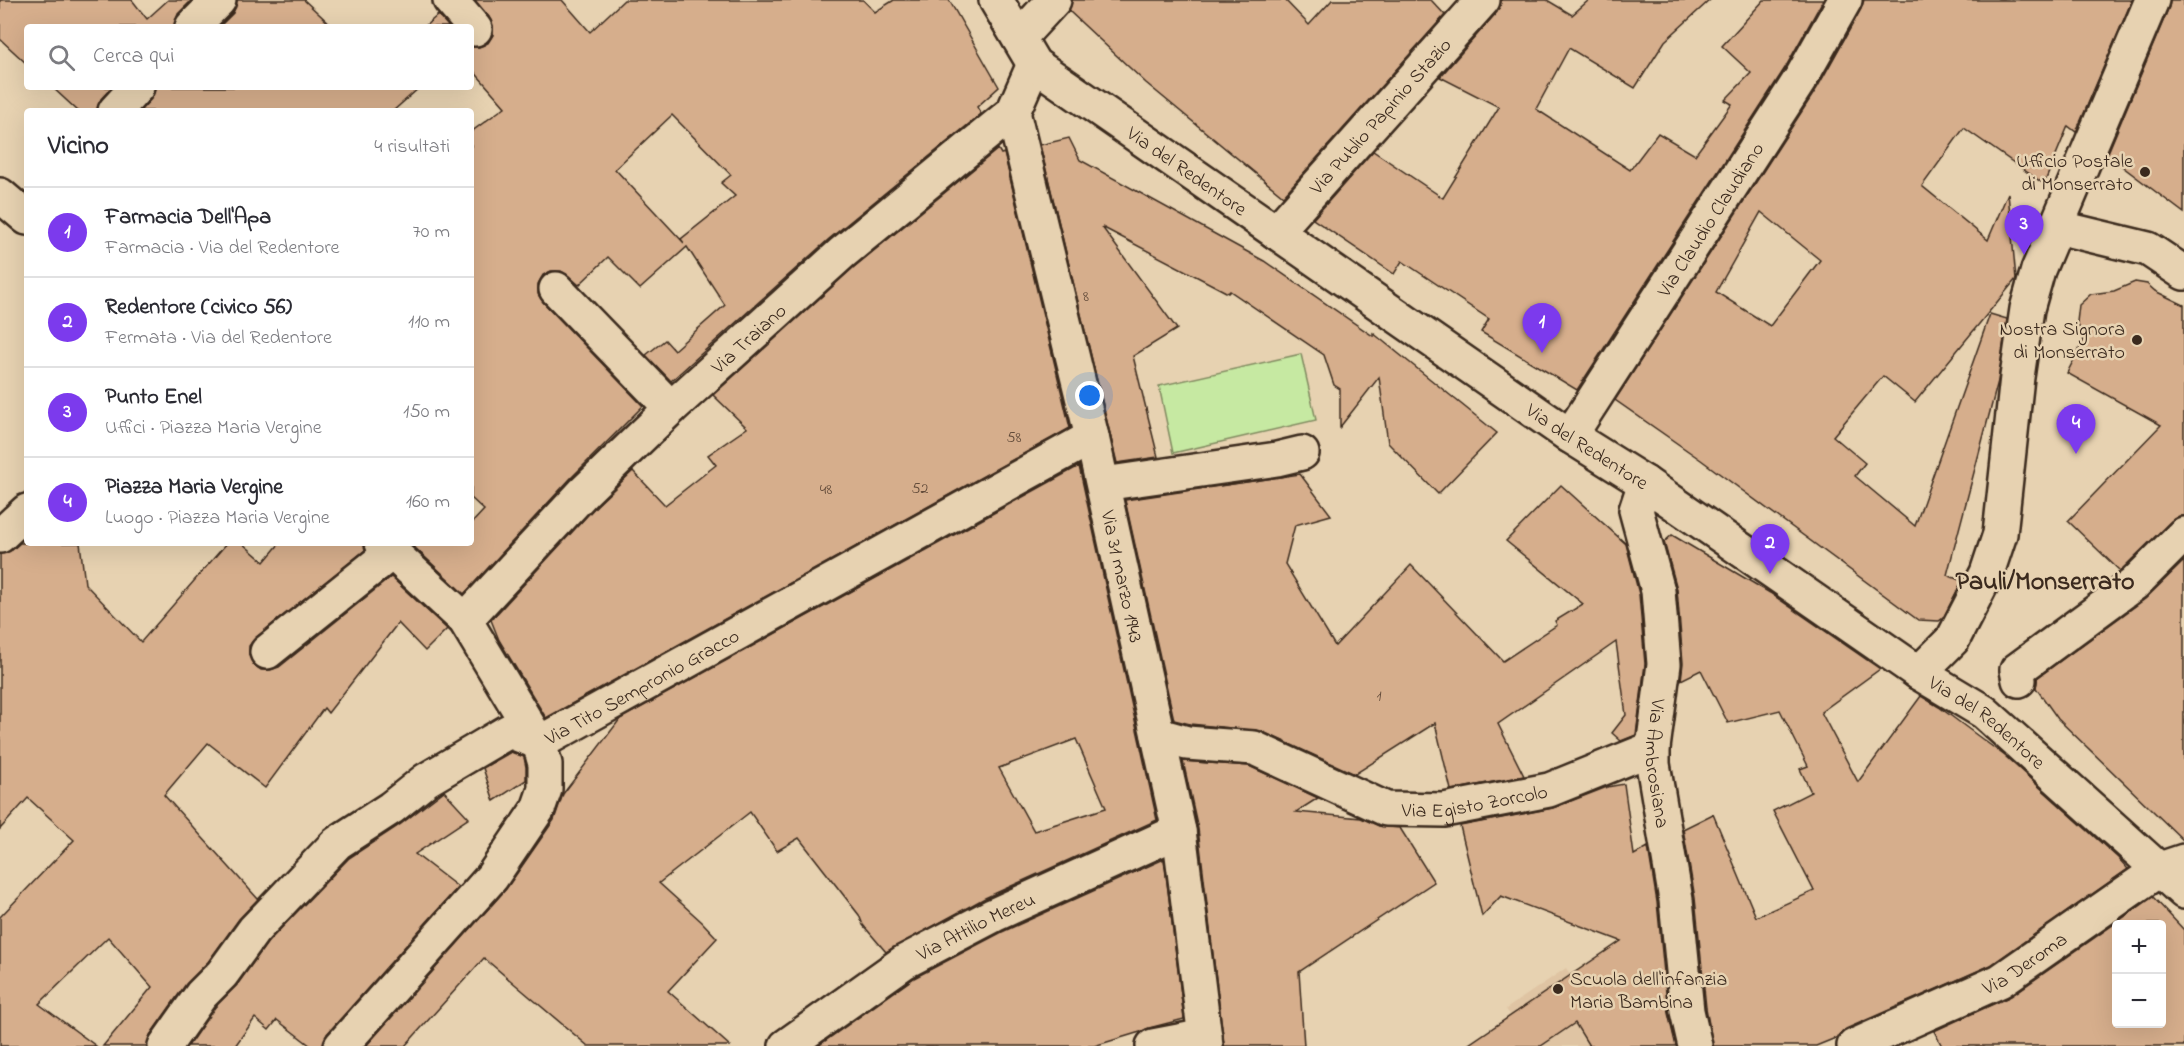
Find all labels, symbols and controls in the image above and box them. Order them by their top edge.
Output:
search box [24,24,474,90]
street label: Via Publio Papinio Stazio [1303,32,1460,203]
icon: search [45,41,78,74]
text: Cerca qui [93,41,175,73]
street label: Via del Redentore [1119,120,1252,225]
text: Vicino [48,128,109,166]
text: 4 risultati [374,133,450,162]
street label: Via Claudio Claudiano [1651,137,1773,305]
place label: Ufficio Postale di Monserrato [2016,148,2133,200]
marker: Ufficio Postale di Monserrato [2138,165,2152,179]
text: Farmacia Dell'Apa [105,202,271,234]
pin: 3 [2004,206,2044,255]
text: 1 [64,218,71,247]
text: 70 m [413,218,450,247]
text: Farmacia · Via del Redentore [105,234,340,263]
house number: 8 [1083,285,1089,309]
text: Redentore (civico 56) [105,292,292,324]
street label: Via Traiano [705,298,794,382]
pin: 1 [1522,304,1562,353]
text: 2 [63,308,72,337]
text: 110 m [408,308,450,337]
place label: Nostra Signora di Monserrato [2000,316,2125,368]
text: Fermata · Via del Redentore [105,324,332,353]
marker: Nostra Signora di Monserrato [2130,333,2144,347]
your location [1075,381,1104,410]
text: Punto Enel [105,382,202,414]
street label: Via del Redentore [1518,397,1653,499]
text: 3 [63,398,72,427]
text: 150 m [403,398,450,427]
pin: 4 [2056,404,2096,454]
text: Uffici · Piazza Maria Vergine [105,414,322,443]
house number: 58 [1006,426,1022,450]
text: Piazza Maria Vergine [105,472,283,504]
house number: 52 [911,477,929,501]
house number: 48 [820,478,832,502]
text: 4 [63,488,72,517]
text: 160 m [406,488,450,517]
text: Luogo · Piazza Maria Vergine [105,504,330,533]
street label: Via 31 marzo 1943 [1091,507,1149,646]
pin: 2 [1750,524,1790,574]
district label: Pauli/Monserrato [1956,564,2134,602]
street label: Via Tito Sempronio Gracco [539,623,746,754]
street label: Via del Redentore [1921,669,2051,777]
house number: 1 [1376,684,1382,708]
street label: Via Ambrosiana [1636,696,1676,831]
street label: Via Egisto Zorcolo [1400,779,1550,828]
street label: Via Attilio Mereu [911,886,1040,970]
map controls [2112,920,2166,1028]
button: + [2112,920,2166,974]
street label: Via Deroma [1978,926,2074,1004]
place label: Scuola dell'infanzia Maria Bambina [1570,966,1727,1018]
button: − [2112,974,2166,1028]
marker: Scuola dell'infanzia Maria Bambina [1551,982,1565,996]

